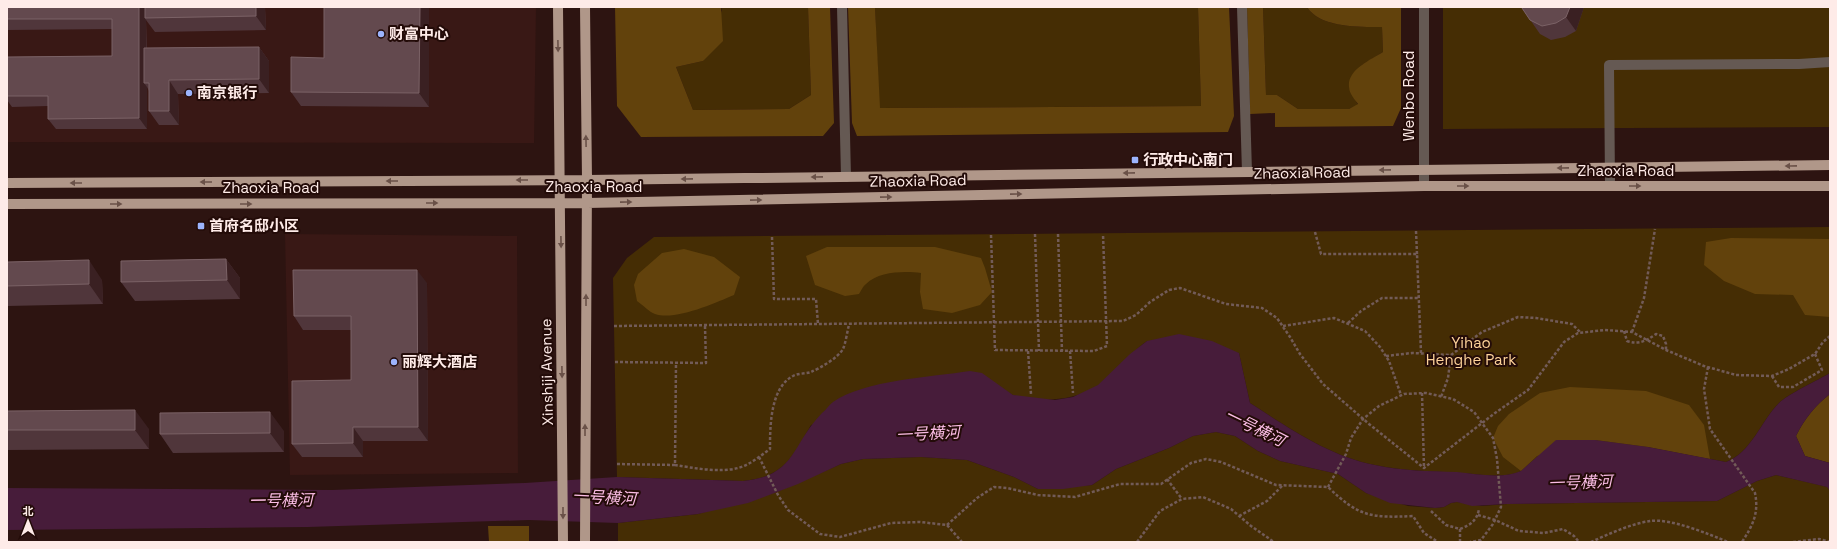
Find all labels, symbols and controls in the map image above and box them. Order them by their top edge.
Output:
place label: 财富中心 [389,24,449,43]
marker: 财富中心 [376,29,386,39]
one-way arrow [555,40,562,52]
street label: Wenbo Road [1399,51,1418,141]
place label: 南京银行 [197,83,257,102]
marker: 南京银行 [184,88,194,98]
one-way arrow [583,134,589,147]
place label: 行政中心南门 [1143,150,1233,169]
marker: 行政中心南门 [1130,155,1140,165]
street label: Zhaoxia Road [1578,161,1674,180]
street label: Zhaoxia Road [1253,162,1351,183]
one-way arrow [1785,162,1797,169]
one-way arrow [1556,165,1569,171]
one-way arrow [1378,167,1391,173]
street label: Zhaoxia Road [869,170,967,191]
one-way arrow [1122,170,1135,176]
one-way arrow [810,174,823,180]
one-way arrow [680,176,693,182]
one-way arrow [515,177,528,183]
street label: Zhaoxia Road [546,177,642,196]
street label: Zhaoxia Road [223,178,319,197]
one-way arrow [385,178,398,184]
one-way arrow [199,179,212,185]
one-way arrow [69,180,82,186]
one-way arrow [1629,182,1641,189]
one-way arrow [1457,183,1470,189]
one-way arrow [1010,191,1023,197]
one-way arrow [880,194,893,200]
one-way arrow [750,197,763,203]
one-way arrow [620,199,632,206]
one-way arrow [240,200,252,207]
one-way arrow [426,200,439,206]
one-way arrow [110,201,123,207]
place label: 首府名邸小区 [209,216,299,235]
marker: 首府名邸小区 [196,221,206,231]
one-way arrow [558,236,564,249]
one-way arrow [583,293,589,306]
street label: Xinshiji Avenue [536,318,557,426]
park label: Yihao Henghe Park [1426,333,1516,369]
place label: 丽辉大酒店 [402,352,477,371]
marker: 丽辉大酒店 [389,357,399,367]
one-way arrow [559,366,565,379]
water label: 一号横河 [1221,404,1291,452]
water label: 一号横河 [896,421,964,446]
one-way arrow [582,423,588,436]
water label: 一号横河 [1548,471,1615,494]
water label: 一号横河 [571,485,639,510]
water label: 一号横河 [249,489,316,512]
north arrow [8,501,48,541]
text: 北 [23,504,34,518]
one-way arrow [560,507,566,520]

